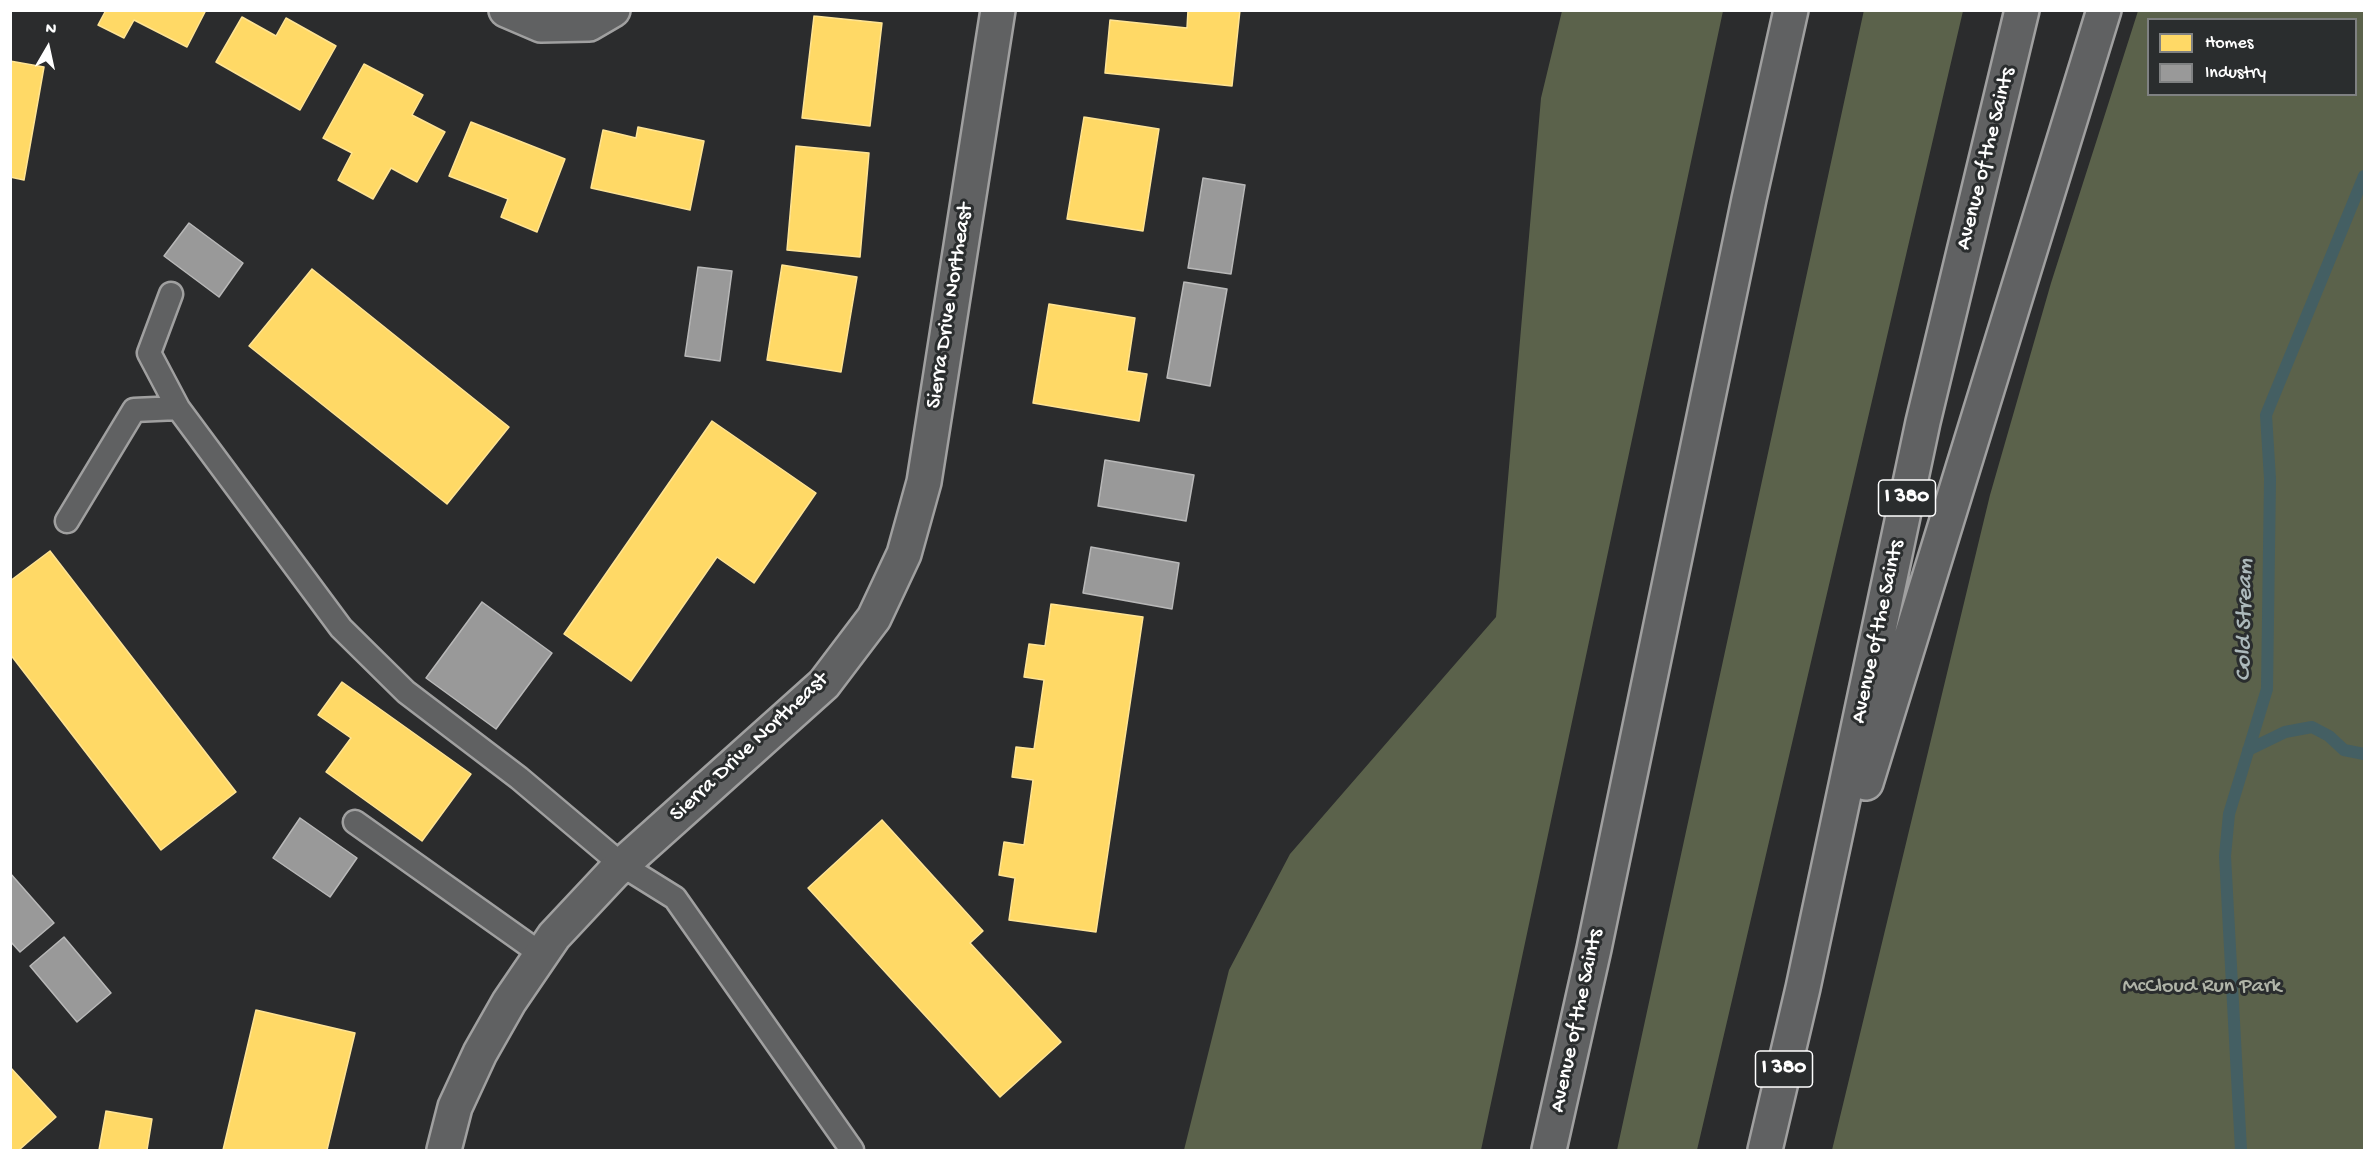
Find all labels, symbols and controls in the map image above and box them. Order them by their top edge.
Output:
north arrow [18,18,78,78]
legend [2147,18,2357,96]
text: N [44,20,58,40]
text: Homes [2205,33,2253,54]
text: Industry [2205,63,2266,84]
street label: Avenue of the Saints [1952,65,2022,253]
street label: Sierra Drive Northeast [922,201,980,411]
road number: I 380 [1878,480,1936,516]
street label: Avenue of the Saints [1847,538,1911,726]
water label: Cold Stream [2231,558,2261,682]
street label: Sierra Drive Northeast [665,668,835,828]
street label: Avenue of the Saints [1546,927,1610,1115]
park label: McCloud Run Park [2123,975,2281,1001]
road number: I 380 [1756,1051,1812,1087]

